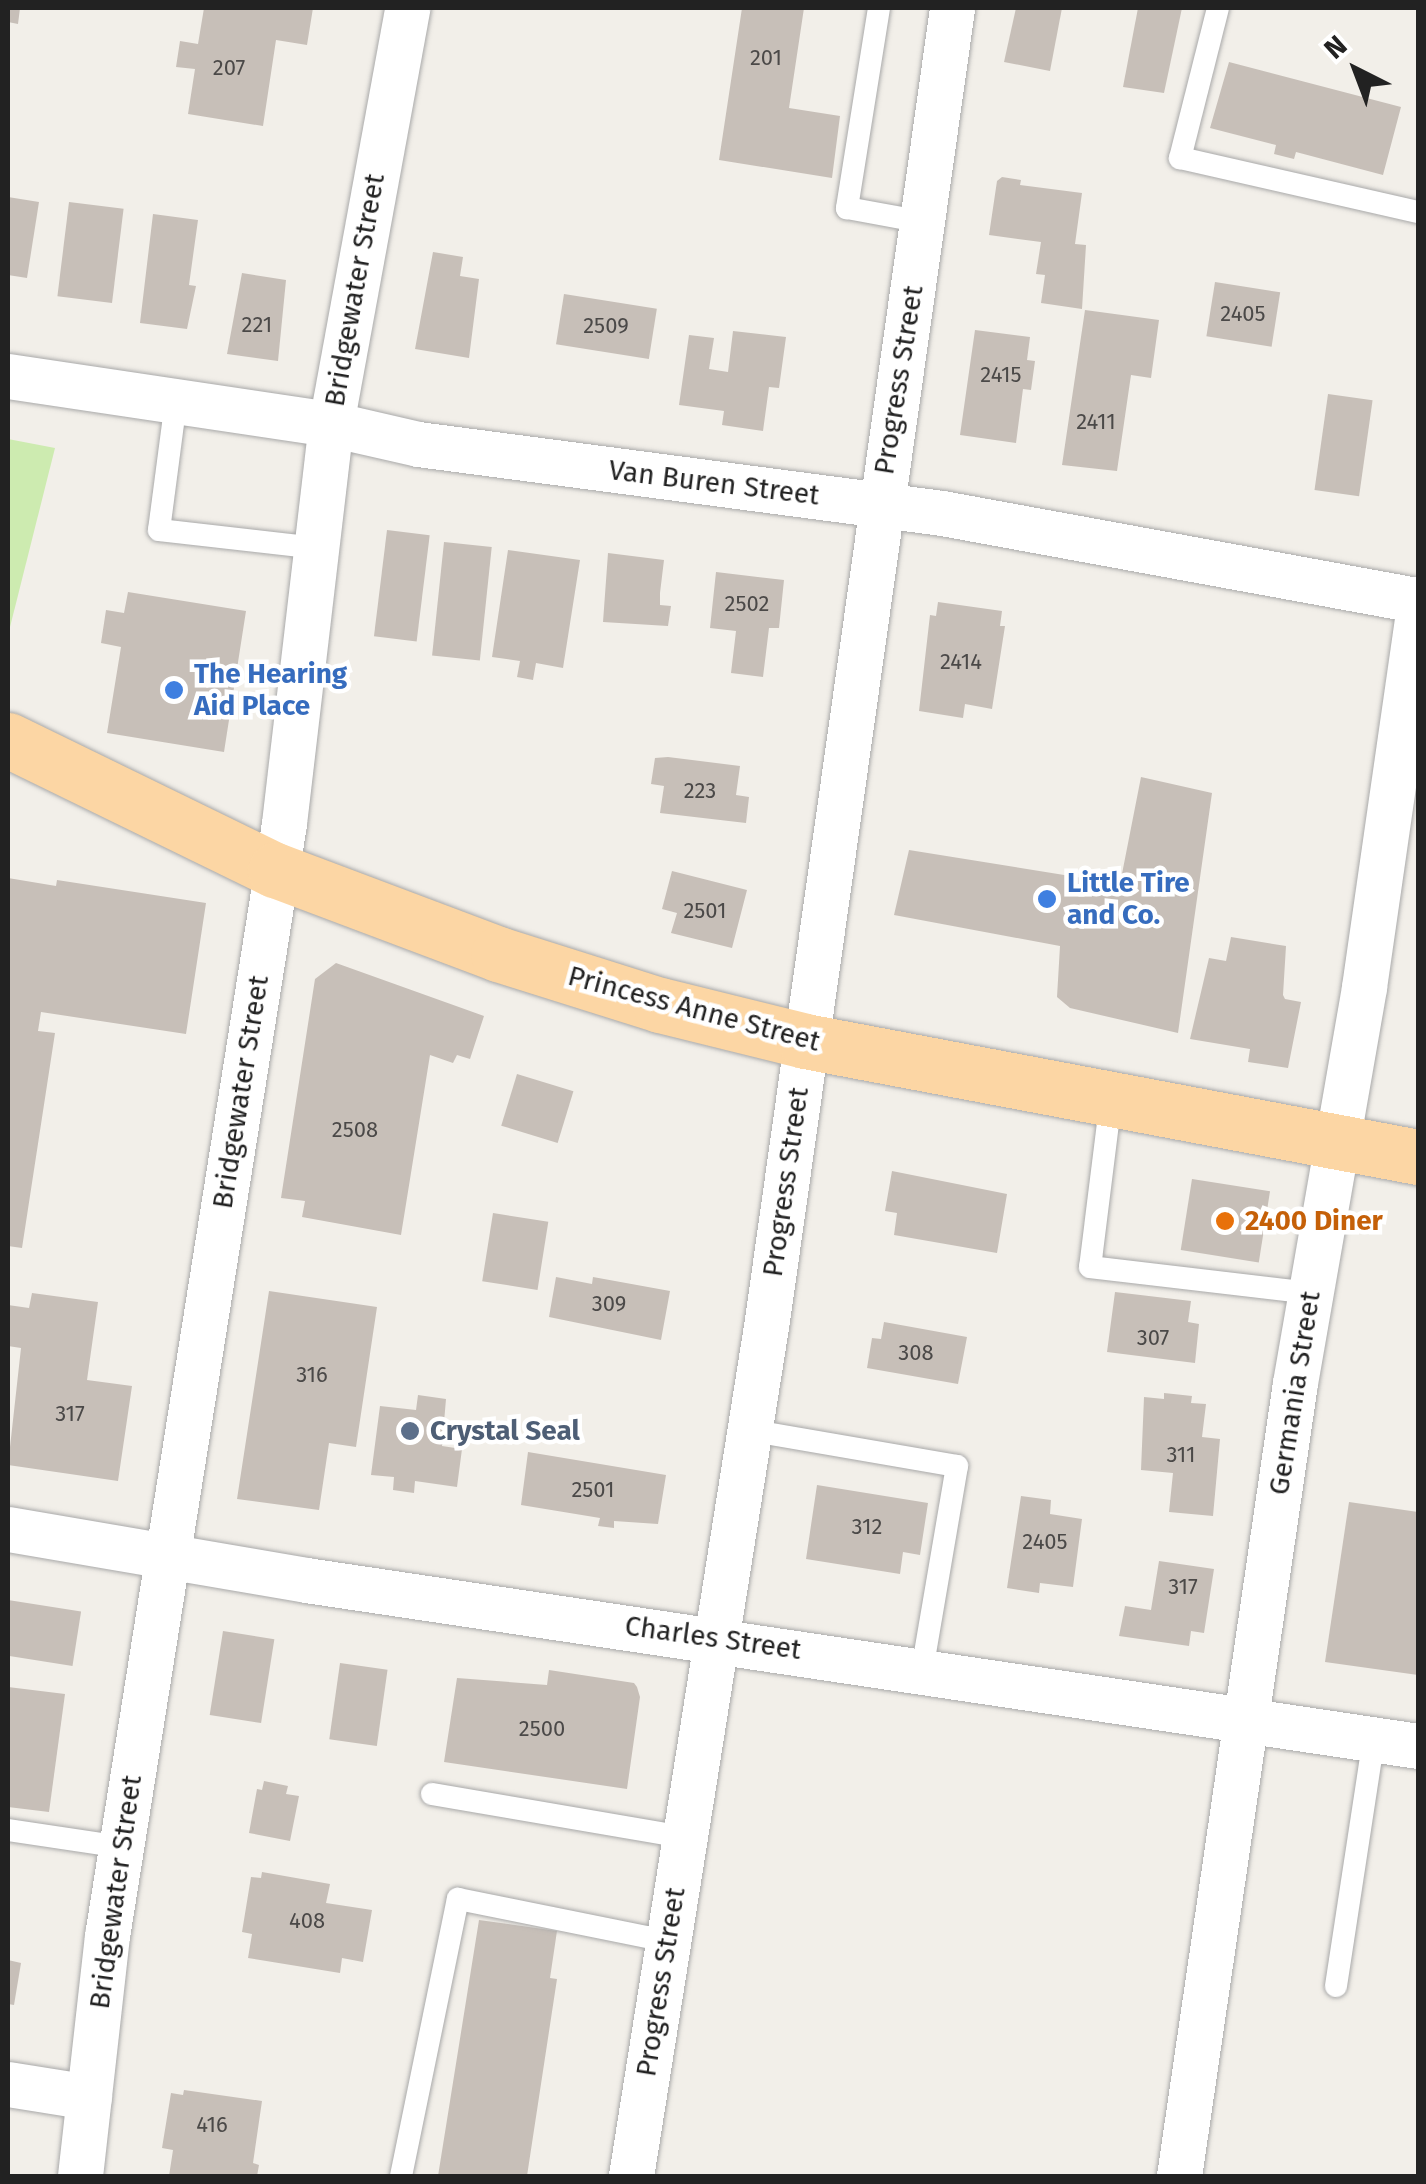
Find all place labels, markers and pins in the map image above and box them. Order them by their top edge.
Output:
place label: The Hearing Aid Place [194,657,347,723]
marker: The Hearing Aid Place [163,679,185,701]
place label: Little Tire and Co. [1067,866,1190,932]
marker: Little Tire and Co. [1036,888,1058,910]
place label: 2400 Diner [1245,1204,1383,1238]
marker: 2400 Diner [1214,1210,1236,1232]
place label: Crystal Seal [430,1414,580,1448]
marker: Crystal Seal [399,1420,421,1442]

